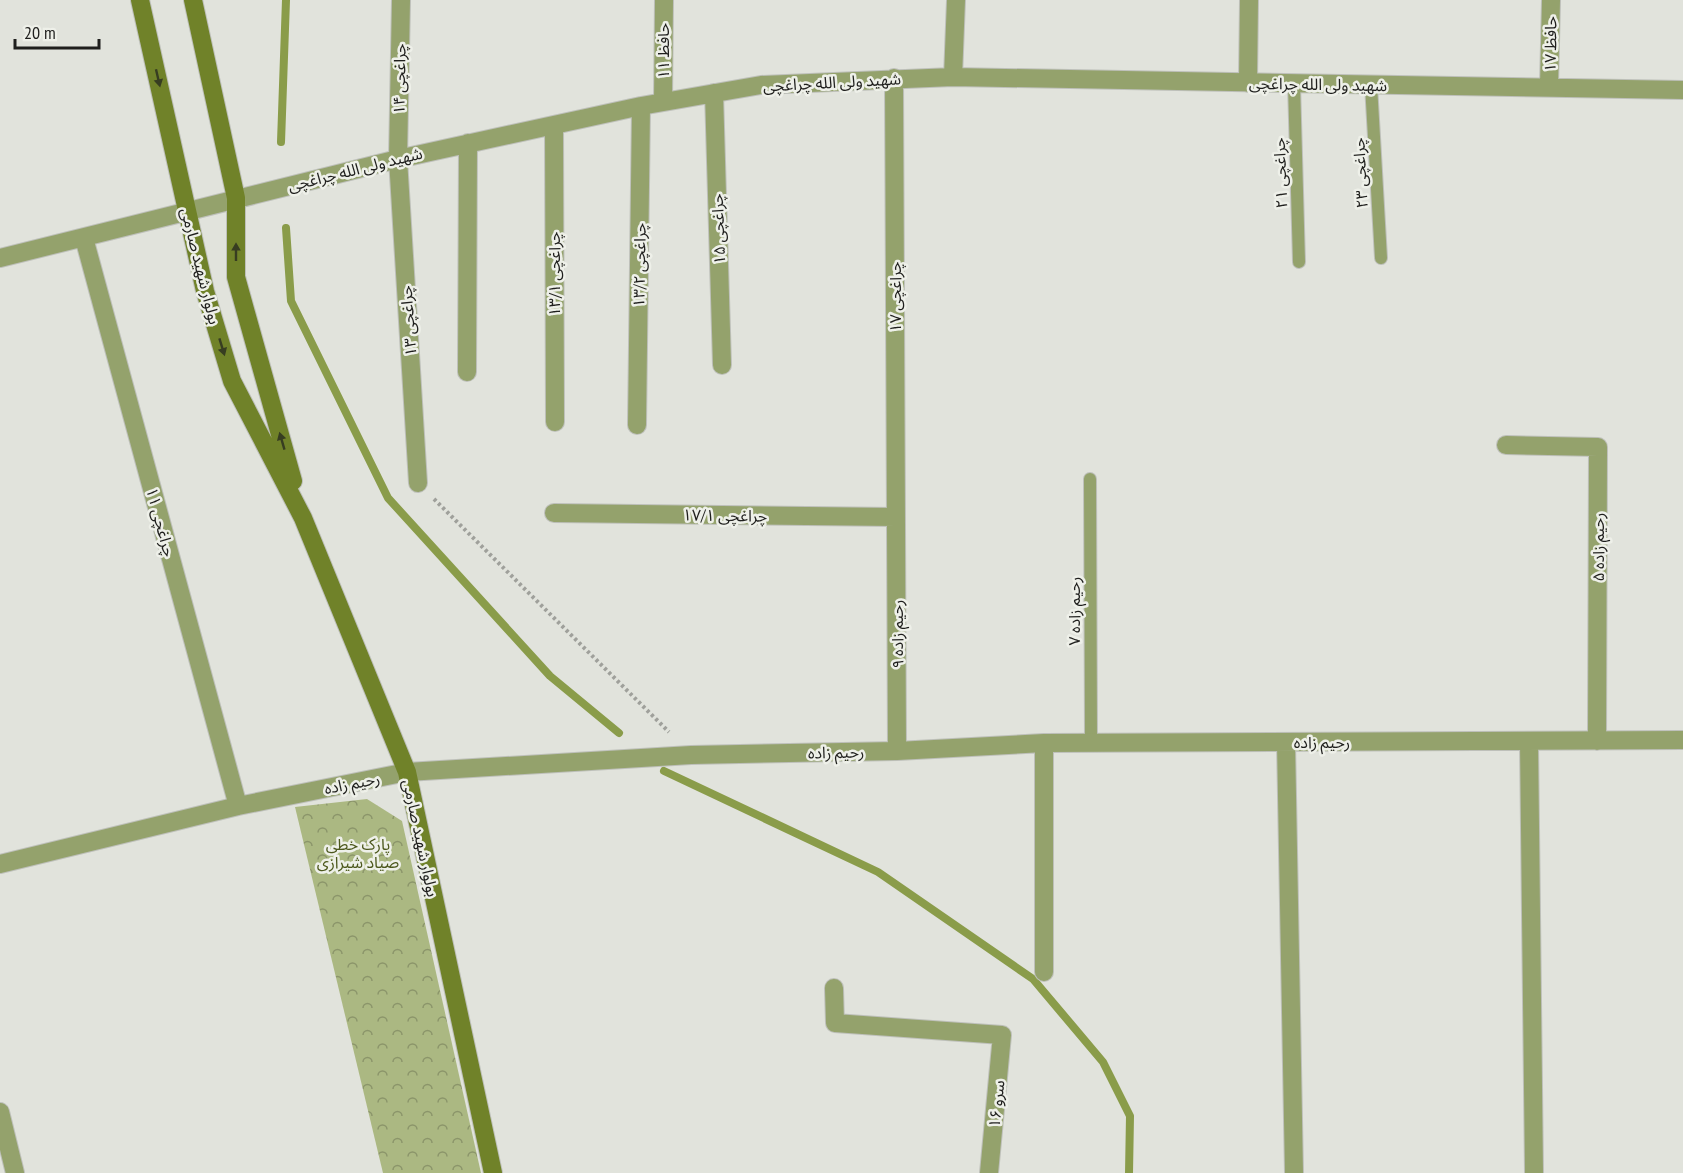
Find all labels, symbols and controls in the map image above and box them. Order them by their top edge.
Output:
scale bar [15,12,99,50]
street label: حافظ ۱۷ [1540,16,1560,72]
text: 20 m [24,21,56,44]
street label: حافظ ۱۱ [653,23,673,79]
street label: چراغچی ۱۴ [388,43,411,115]
one-way arrow [154,68,163,87]
street label: شهید ولی الله چراغچی [763,68,902,97]
street label: شهید ولی الله چراغچی [1249,73,1387,96]
street label: چراغچی ۲۱ [1269,137,1292,209]
street label: چراغچی ۲۳ [1348,137,1373,209]
street label: شهید ولی الله چراغچی [286,143,425,196]
street label: چراغچی ۱۵ [707,193,730,265]
street label: بولوار شهید صارمی [177,206,225,326]
street label: چراغچی ۱۳/۲ [628,222,651,308]
street label: چراغچی ۱۳/۱ [544,232,565,316]
one-way arrow [231,243,241,262]
street label: چراغچی ۱۷ [885,262,906,332]
street label: چراغچی ۱۳ [396,285,421,357]
one-way arrow [218,338,227,356]
one-way arrow [277,432,286,450]
street label: چراغچی ۱۱ [141,485,180,559]
street label: چراغچی ۱۷/۱ [682,504,768,527]
street label: رحیم زاده ۵ [1588,513,1611,581]
street label: رحیم زاده ۷ [1064,577,1087,645]
street label: رحیم زاده ۹ [887,600,910,668]
street label: رحیم زاده [1294,732,1350,755]
street label: رحیم زاده [808,742,864,765]
street label: رحیم زاده [322,768,382,801]
street label: بولوار شهید صارمی [399,777,443,899]
park label: پارک خطی صیاد شیرازی [317,834,399,872]
street label: سرو ۱۶ [984,1079,1008,1129]

